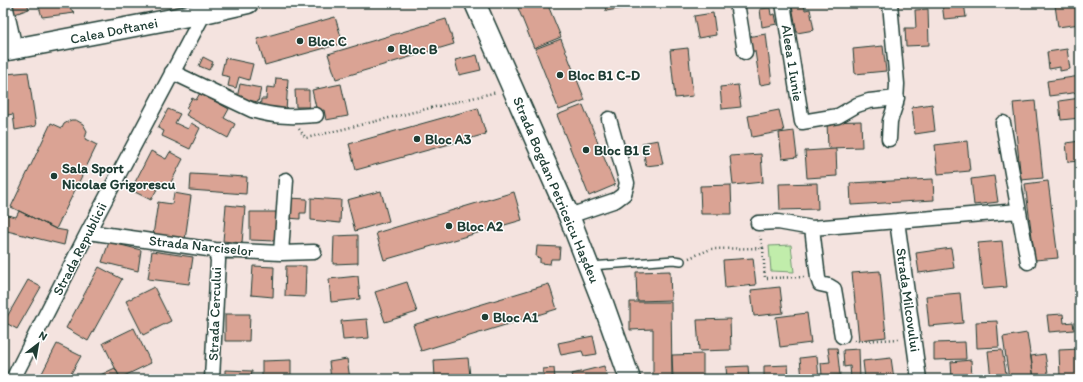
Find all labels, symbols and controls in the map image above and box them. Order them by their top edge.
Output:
street label: Calea Doftanei [69,14,159,48]
street label: Aleea 1 Iunie [778,23,806,103]
place label: Bloc C [308,33,347,50]
marker: Bloc C [295,36,305,46]
place label: Bloc B [399,41,438,58]
marker: Bloc B [386,44,396,54]
place label: Bloc B1 C-D [568,67,641,84]
marker: Bloc B1 C-D [555,70,565,80]
street label: Strada Bogdan Petriceicu Hașdeu [509,94,603,286]
place label: Bloc A3 [425,131,472,148]
marker: Bloc A3 [412,134,422,144]
place label: Bloc B1 E [594,142,650,159]
marker: Bloc B1 E [581,145,591,155]
place label: Sala Sport Nicolae Grigorescu [62,160,176,193]
marker: Sala Sport Nicolae Grigorescu [49,171,59,181]
street label: Strada Republicii [49,200,111,298]
place label: Bloc A2 [457,218,504,235]
marker: Bloc A2 [444,221,454,231]
street label: Strada Narciselor [148,232,255,260]
street label: Strada Milcovului [892,247,924,353]
street label: Strada Cercului [205,267,225,361]
place label: Bloc A1 [493,309,539,326]
marker: Bloc A1 [480,312,490,322]
north arrow [18,324,58,364]
text: N [36,328,49,343]

